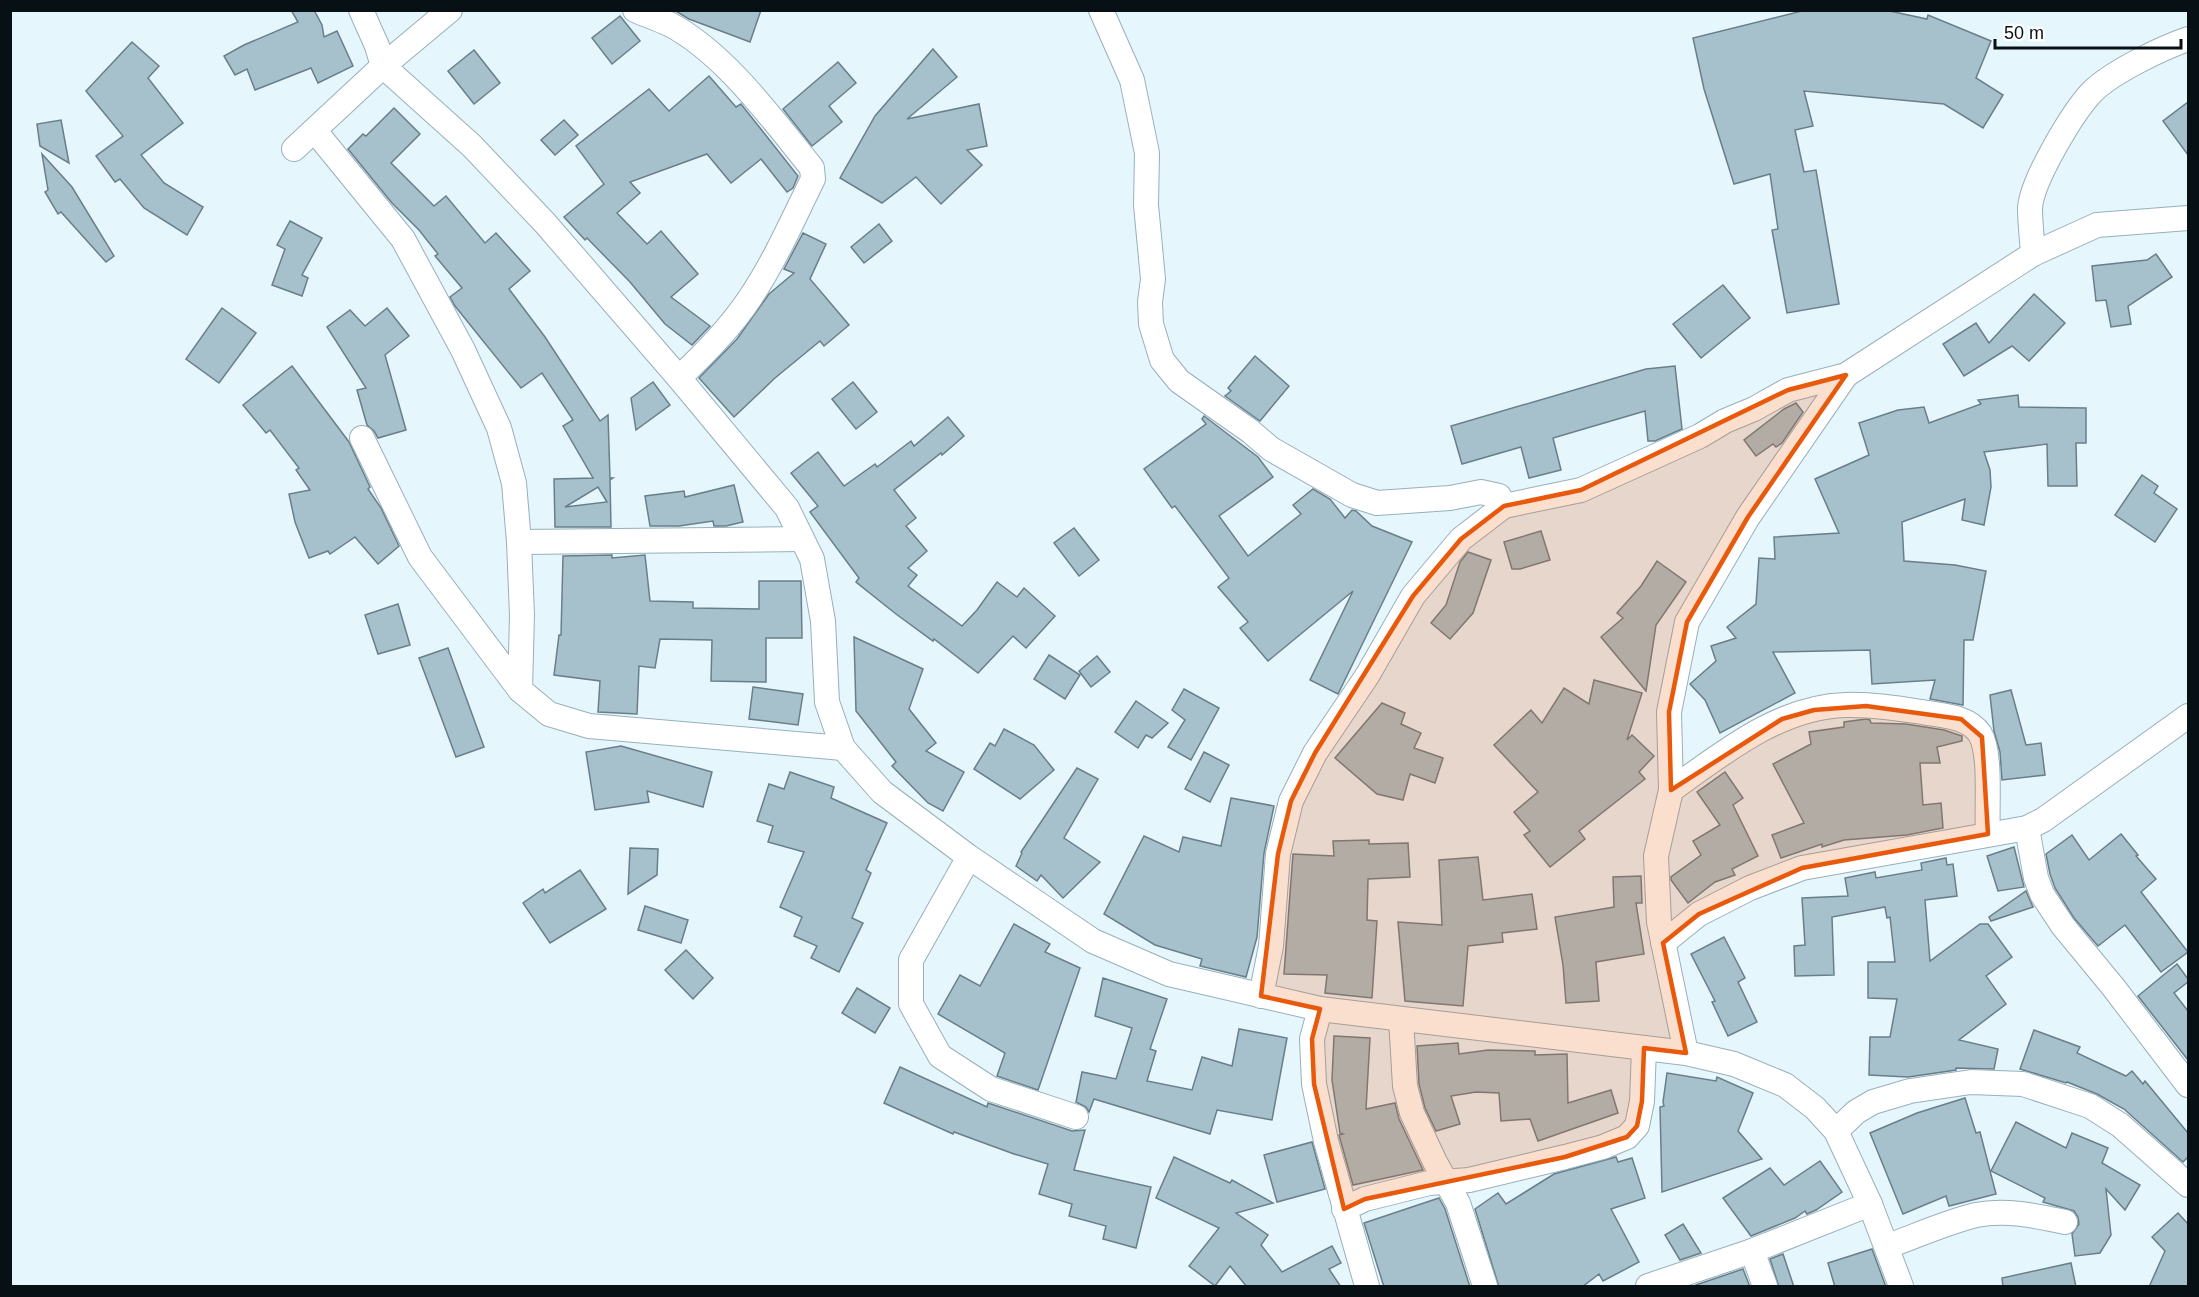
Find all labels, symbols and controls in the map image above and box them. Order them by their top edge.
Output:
scale bar [1995,12,2181,50]
text: 50 m [2004,23,2044,43]

